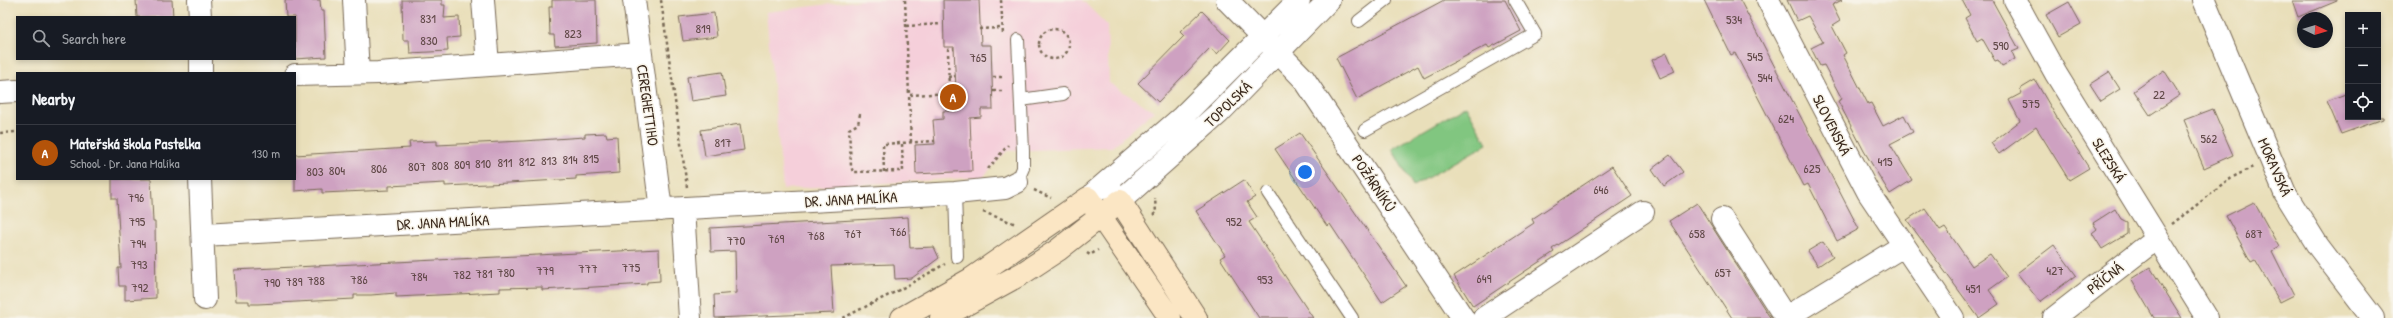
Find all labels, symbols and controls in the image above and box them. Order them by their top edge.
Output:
house number: 831 [420,9,436,27]
house number: 534 [1726,10,1742,28]
north arrow [2297,12,2333,48]
map controls [2345,12,2381,120]
button: + [2345,12,2381,48]
search box [16,16,296,60]
house number: 819 [695,19,711,37]
house number: 823 [564,24,582,42]
icon: search [30,27,52,49]
text: Search here [62,28,126,49]
house number: 830 [420,31,438,49]
house number: 590 [1993,36,2009,54]
house number: 545 [1747,47,1763,65]
house number: 765 [969,48,987,66]
button: − [2345,48,2381,84]
street label: CEREGHETTIHO [632,63,664,147]
house number: 544 [1757,68,1773,86]
street label: TOPOLSKÁ [1200,76,1257,132]
pin: A [940,82,966,112]
button: locate [2345,84,2381,120]
house number: 22 [2153,85,2165,103]
text: Nearby [32,87,75,110]
street label: SLOVENSKÁ [1808,91,1857,160]
house number: 575 [2022,94,2040,112]
house number: 624 [1778,109,1794,127]
house number: 562 [2201,129,2217,147]
text: Mateřská škola Pastelka [70,133,201,154]
house number: 817 [715,133,731,151]
street label: SLEZSKÁ [2087,134,2131,187]
street label: MORAVSKÁ [2253,134,2297,200]
text: A [42,144,48,162]
text: 130 m [252,144,280,162]
house number: 815 [583,149,599,167]
house number: 814 [562,150,578,168]
street label: POŽÁRNÍKŮ [1347,150,1401,216]
house number: 813 [541,151,557,169]
house number: 812 [519,152,535,170]
house number: 415 [1877,152,1893,170]
house number: 811 [497,153,513,171]
text: School · Dr. Jana Malíka [70,154,180,172]
house number: 810 [475,154,491,172]
house number: 809 [454,155,470,173]
house number: 808 [431,156,449,174]
house number: 807 [408,157,426,175]
house number: 806 [371,159,387,177]
house number: 625 [1804,159,1821,177]
house number: 804 [329,161,345,179]
house number: 803 [306,162,324,180]
your location [1295,162,1315,182]
house number: 646 [1593,180,1609,198]
street label: DR. JANA MALÍKA [804,186,899,212]
house number: 796 [128,188,144,206]
street label: DR. JANA MALÍKA [396,209,491,235]
house number: 795 [129,212,146,230]
house number: 952 [1226,212,1242,230]
house number: 766 [890,222,906,240]
house number: 767 [844,224,862,242]
house number: 658 [1689,224,1706,242]
house number: 687 [2245,224,2263,242]
house number: 768 [807,226,825,244]
house number: 769 [768,229,784,247]
house number: 770 [727,231,746,249]
house number: 794 [130,234,146,252]
house number: 793 [130,255,148,273]
street label: PŘÍČNÁ [2082,257,2128,299]
house number: 775 [622,258,641,276]
house number: 777 [578,259,598,277]
house number: 779 [536,261,554,279]
house number: 427 [2046,261,2064,279]
house number: 780 [497,263,515,281]
house number: 657 [1714,263,1732,281]
house number: 781 [476,264,493,282]
house number: 782 [453,265,471,283]
house number: 784 [411,267,428,285]
house number: 649 [1477,269,1492,287]
house number: 786 [350,270,368,288]
house number: 953 [1257,270,1273,288]
house number: 788 [307,271,325,289]
house number: 789 [286,272,303,290]
house number: 790 [263,273,281,291]
house number: 792 [131,278,149,296]
house number: 451 [1965,279,1981,297]

